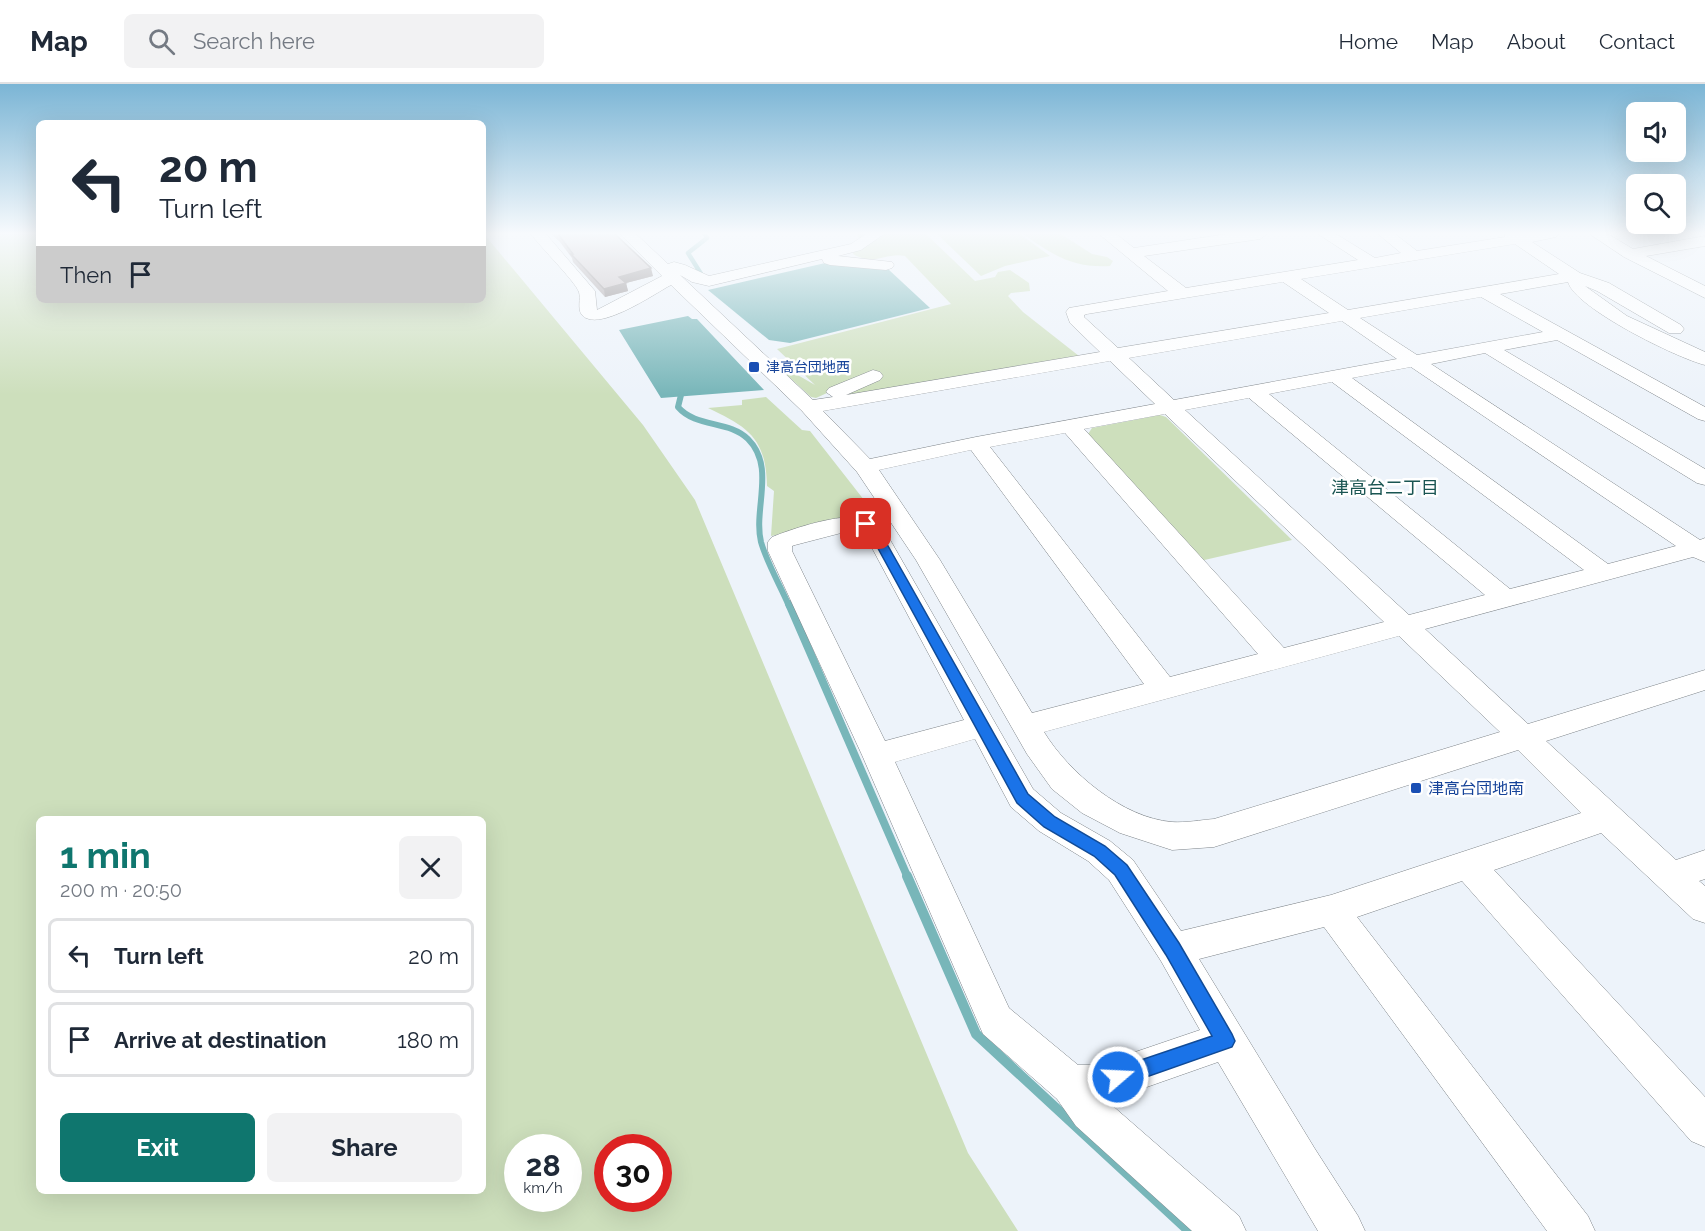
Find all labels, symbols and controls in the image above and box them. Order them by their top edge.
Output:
search box [124,14,544,68]
text: Map [30,25,88,58]
icon: search [145,25,178,58]
text: Search here [193,28,315,54]
text: Home [1339,29,1398,54]
text: Map [1431,29,1474,54]
text: About [1507,29,1566,54]
text: Contact [1599,29,1675,54]
map controls [1626,102,1686,234]
button: sound [1626,102,1686,162]
text: 20 m [159,143,258,192]
icon: left [60,144,138,222]
button: search [1626,174,1686,234]
text: Turn left [159,193,262,224]
icon: arrive [124,258,157,291]
text: Then [60,262,112,288]
place label: 津高台団地西 [766,359,850,375]
marker: 津高台団地西 [747,360,761,374]
district label: 津高台二丁目 [1331,477,1439,498]
pin [840,498,891,549]
icon: arrive [849,507,882,540]
place label: 津高台団地南 [1428,779,1524,798]
marker: 津高台団地南 [1409,781,1423,795]
text: 1 min [60,834,151,876]
button: close [399,836,462,899]
text: 200 m · 20:50 [60,878,182,902]
icon: left [63,939,96,972]
text: Turn left [114,943,204,969]
text: 20 m [408,943,459,969]
icon: arrive [63,1023,96,1056]
text: Arrive at destination [114,1027,327,1053]
text: 180 m [397,1027,459,1053]
position arrow [1086,1045,1150,1109]
button: Exit [60,1113,255,1182]
button: Share [267,1113,462,1182]
speed limit sign: 30 [594,1134,672,1212]
text: 28 [525,1148,561,1183]
text: km/h [523,1179,563,1197]

